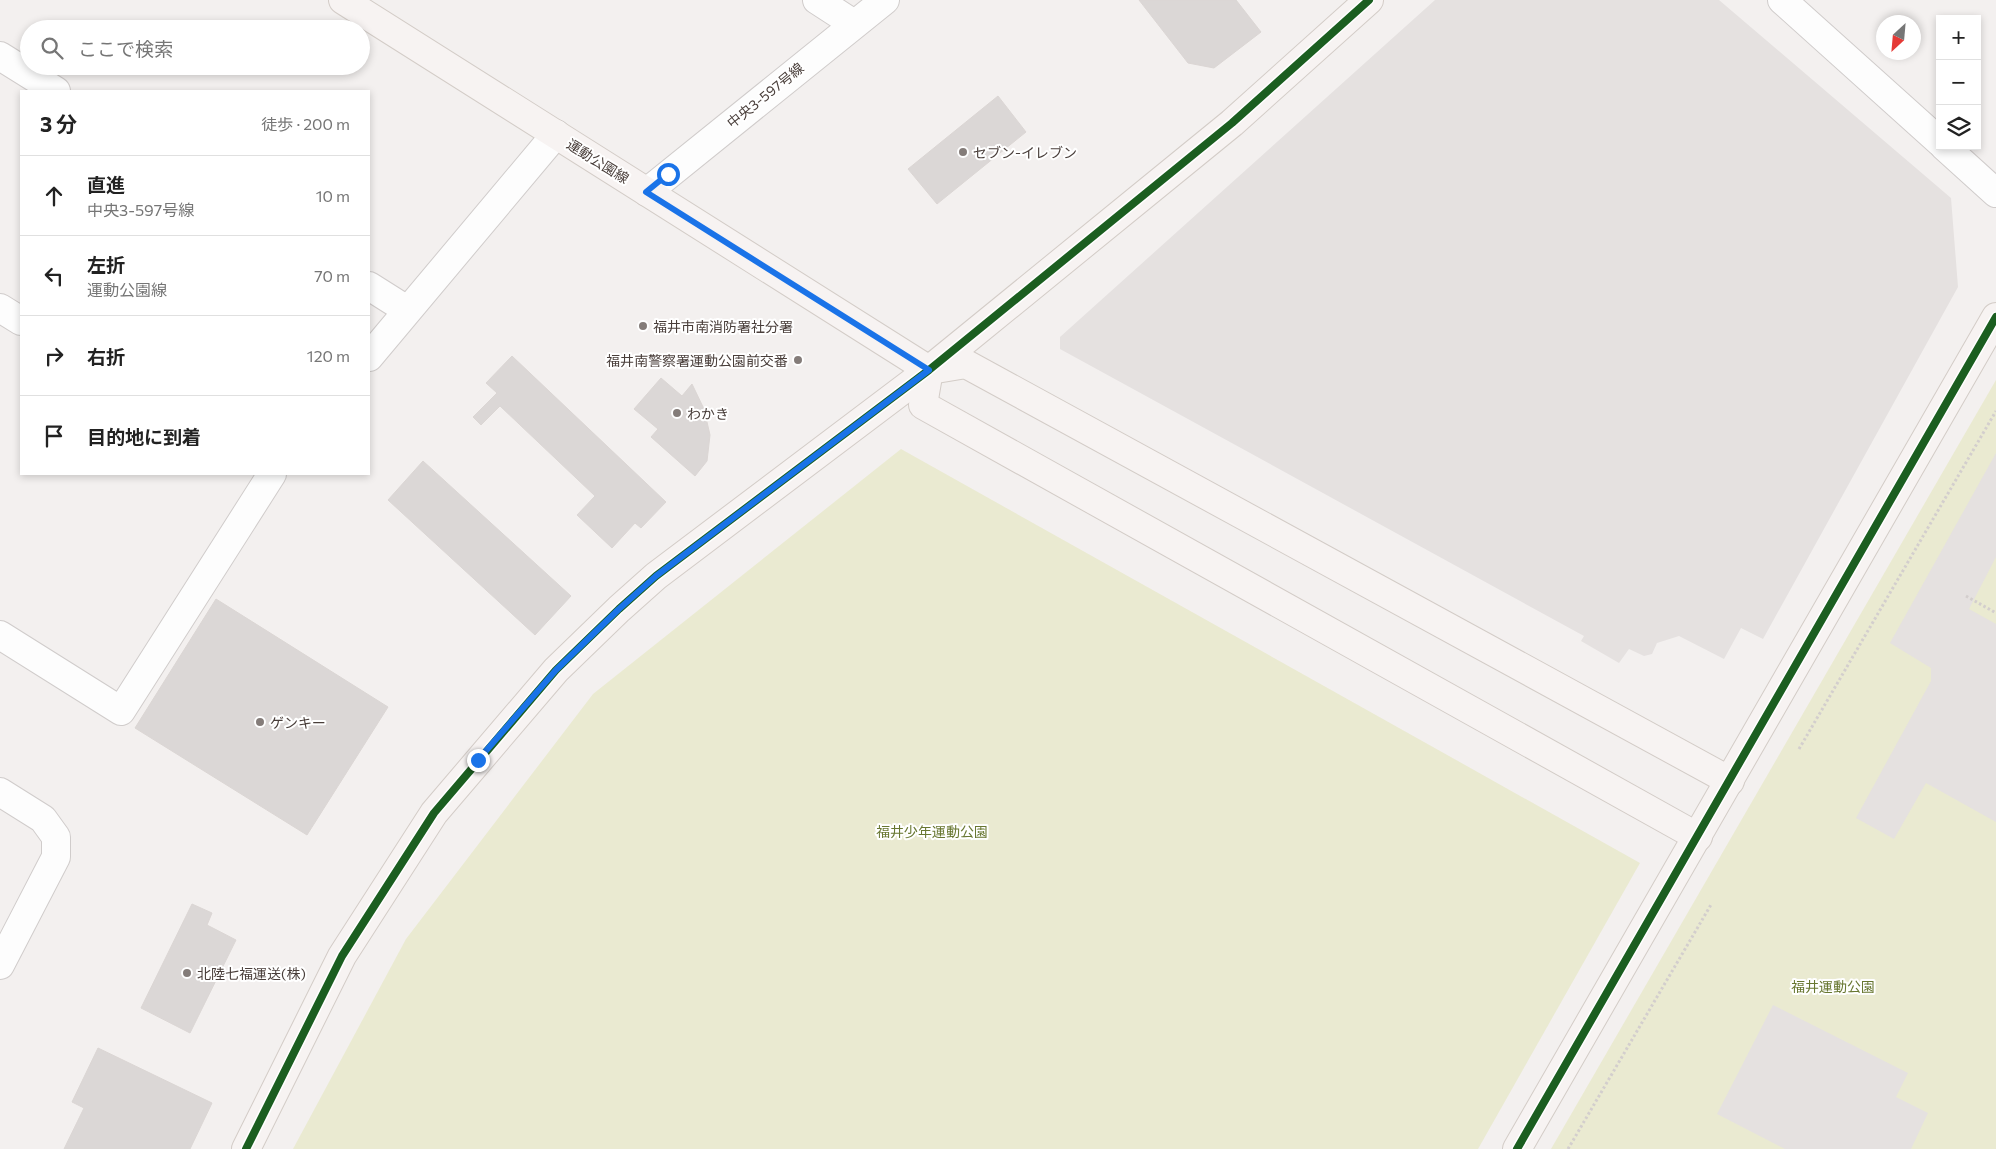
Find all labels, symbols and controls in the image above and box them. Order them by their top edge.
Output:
north arrow [1876,15,1921,60]
map controls [1936,15,1981,150]
button: + [1936,15,1981,60]
search box [20,20,370,75]
icon: search [38,34,66,62]
text: ここで検索 [78,37,173,60]
street label: 中央3-597号線 [723,59,807,131]
button: − [1936,60,1981,105]
button: layers [1936,105,1981,150]
text: 3 分 [40,111,77,136]
text: 徒歩 · 200 m [261,114,350,133]
street label: 運動公園線 [564,135,632,187]
place label: セブン-イレブン [973,144,1077,161]
marker: セブン-イレブン [957,146,969,158]
route start [657,163,680,186]
text: 直進 [87,173,125,196]
icon: ahead [40,182,68,210]
text: 10 m [316,186,350,205]
text: 中央3-597号線 [87,200,194,219]
text: 左折 [87,253,125,276]
icon: left [40,262,68,290]
text: 70 m [314,266,350,285]
text: 運動公園線 [87,280,167,299]
place label: 福井市南消防署社分署 [653,318,793,335]
marker: 福井市南消防署社分署 [637,320,649,332]
icon: right [40,342,68,370]
text: 右折 [87,345,125,368]
text: 120 m [307,346,350,365]
place label: 福井南警察署運動公園前交番 [606,352,788,369]
marker: 福井南警察署運動公園前交番 [792,354,804,366]
place label: わかき [687,405,729,422]
marker: わかき [671,407,683,419]
icon: arrive [40,422,68,450]
text: 目的地に到着 [87,425,201,448]
place label: ゲンキー [270,714,326,731]
marker: ゲンキー [254,716,266,728]
route end [467,749,490,772]
park label: 福井少年運動公園 [876,823,988,840]
place label: 北陸七福運送(株) [197,965,306,982]
marker: 北陸七福運送(株) [181,967,193,979]
park label: 福井運動公園 [1791,978,1875,995]

